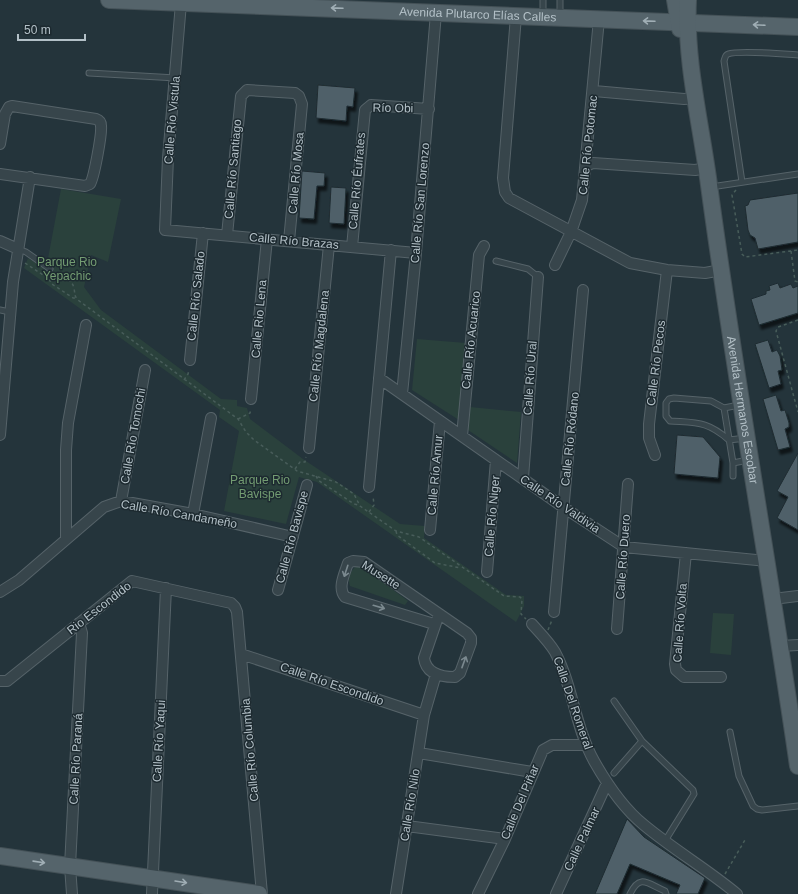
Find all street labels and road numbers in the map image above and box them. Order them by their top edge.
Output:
street label: Avenida Plutarco Elías Calles [399,4,557,25]
street label: Calle Río Vistula [161,75,183,165]
street label: Calle Río Potomac [576,95,600,195]
street label: Río Obi [373,101,413,115]
street label: Calle Río Santiago [222,118,244,219]
street label: Calle Río Mosa [285,131,307,214]
street label: Calle Río Éufrates [345,132,368,230]
street label: Calle Río San Lorenzo [408,142,432,264]
street label: Calle Río Brazas [249,230,339,252]
street label: Calle Río Salado [184,250,208,342]
street label: Calle Rio Lena [249,279,269,359]
street label: Calle Río Magdalena [306,289,332,402]
street label: Calle Río Acuarico [459,290,483,390]
street label: Calle Río Pecos [644,319,668,407]
street label: Avenida Hermanos Escobar [724,335,761,485]
street label: Calle Río Ural [520,340,540,416]
street label: Calle Río Tomochi [118,387,148,485]
street label: Calle Río Ródano [558,391,582,487]
street label: Calle Río Amur [425,434,445,516]
street label: Calle Río Valdivia [517,472,603,536]
street label: Calle Río Niger [481,475,503,557]
street label: Calle Río Bavispe [273,489,311,585]
street label: Calle Río Candameño [120,497,239,531]
street label: Calle Río Duero [613,514,633,600]
street label: Musette [359,558,403,592]
street label: Rio Escondido [64,578,134,637]
street label: Calle Río Volta [670,583,690,663]
street label: Calle Del Romeral [551,655,595,751]
street label: Calle Río Escondido [278,660,386,708]
street label: Calle Río Columbia [238,698,261,802]
street label: Calle Río Yaqui [150,700,168,782]
street label: Calle Río Paraná [67,713,85,805]
street label: Calle Del Piñar [498,762,542,842]
street label: Calle Río Nilo [397,767,423,842]
street label: Calle Palmar [561,805,603,873]

